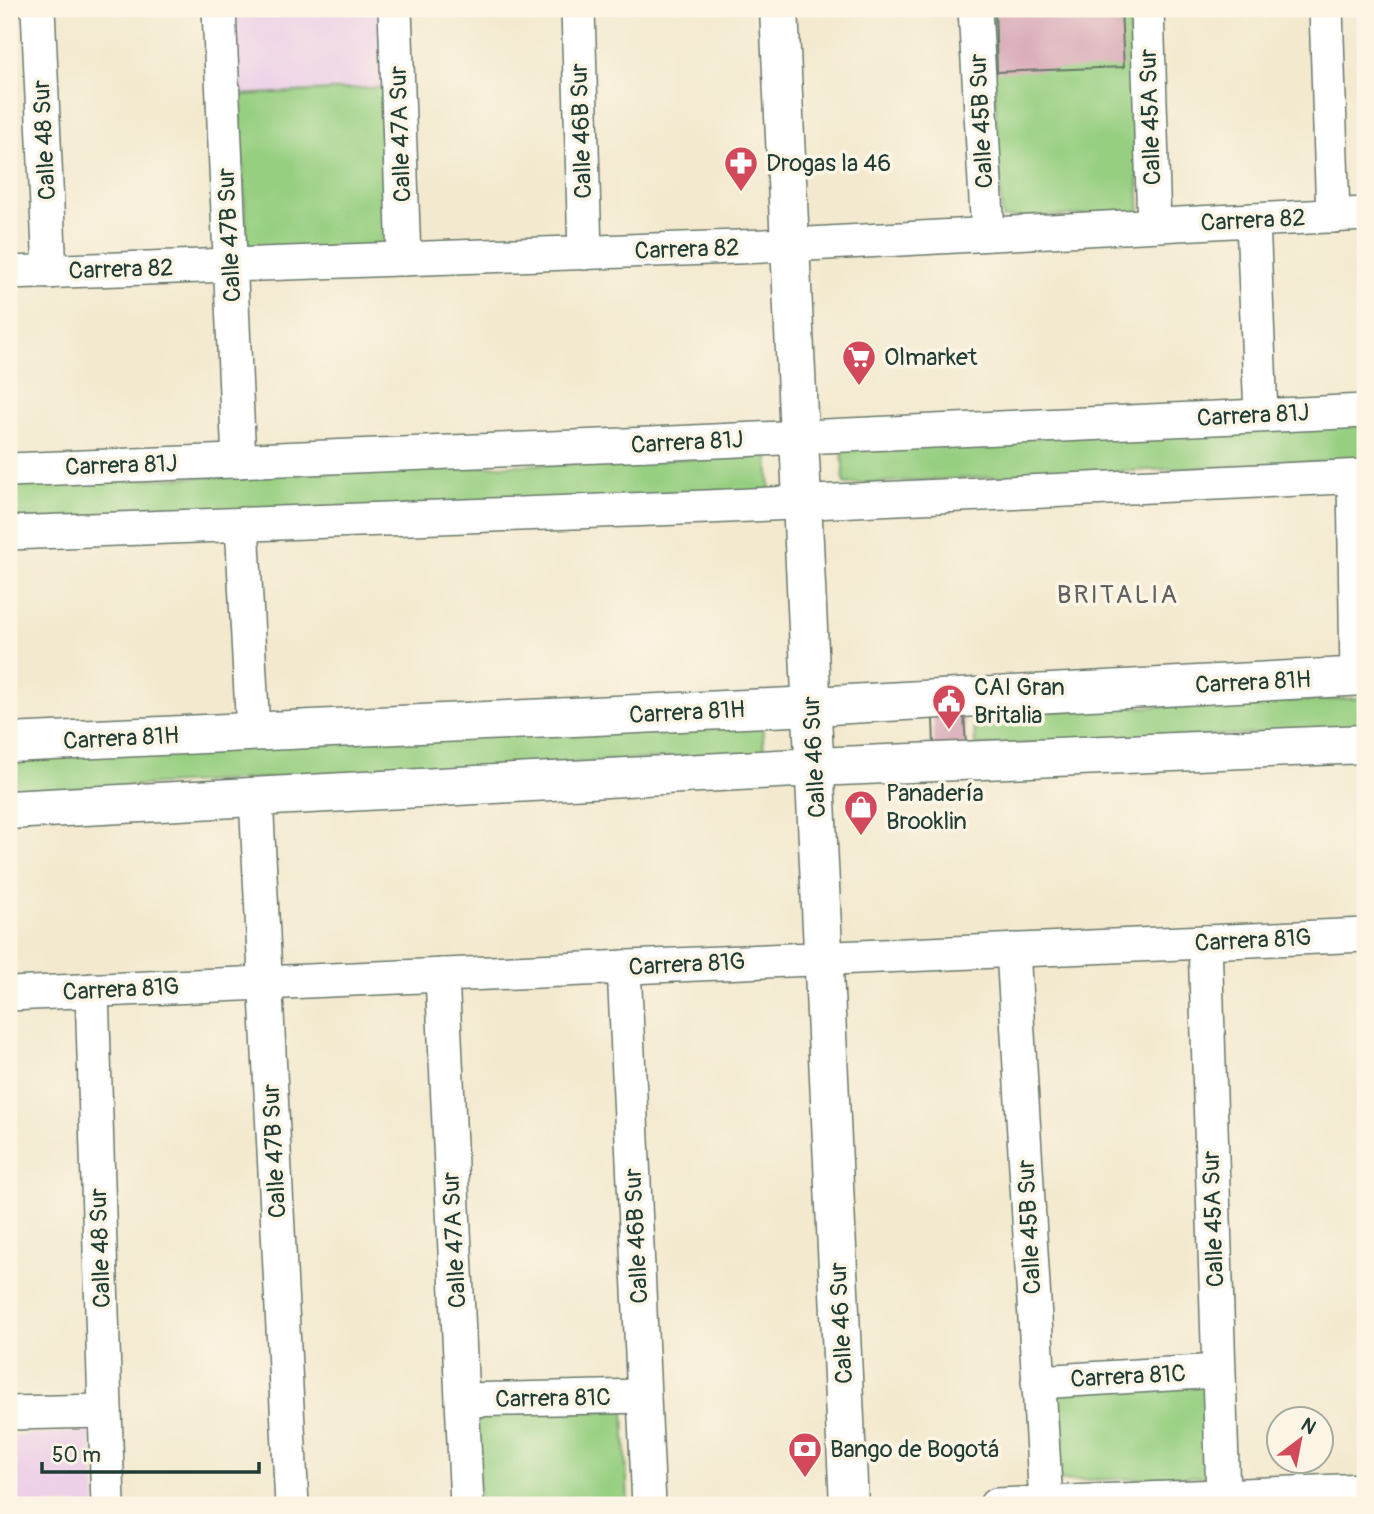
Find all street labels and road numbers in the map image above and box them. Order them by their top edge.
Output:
street label: Calle 45A Sur [1134,48,1167,186]
street label: Calle 45B Sur [963,52,1000,189]
street label: Calle 46B Sur [565,62,598,199]
street label: Calle 47A Sur [384,65,417,203]
street label: Calle 48 Sur [27,79,62,201]
street label: Calle 47B Sur [211,167,247,303]
street label: Carrera 82 [1200,203,1306,238]
street label: Carrera 82 [634,233,740,266]
street label: Carrera 82 [68,253,174,286]
street label: Carrera 81J [1196,398,1310,433]
street label: Carrera 81J [630,425,744,460]
street label: Carrera 81J [64,449,178,482]
street label: Carrera 81H [1194,665,1312,700]
street label: Carrera 81H [628,695,746,730]
street label: Calle 46 Sur [797,695,832,819]
street label: Carrera 81H [62,721,180,756]
street label: Carrera 81G [1194,923,1312,958]
street label: Carrera 81G [628,947,746,982]
street label: Carrera 81G [62,972,180,1007]
street label: Calle 47B Sur [256,1083,292,1219]
street label: Calle 45A Sur [1197,1150,1230,1288]
street label: Calle 45B Sur [1011,1158,1048,1295]
street label: Calle 46B Sur [618,1167,655,1305]
street label: Calle 47A Sur [436,1171,473,1309]
street label: Calle 48 Sur [84,1187,117,1309]
street label: Calle 46 Sur [824,1261,859,1385]
street label: Carrera 81C [1070,1359,1187,1394]
street label: Carrera 81C [495,1383,611,1414]

